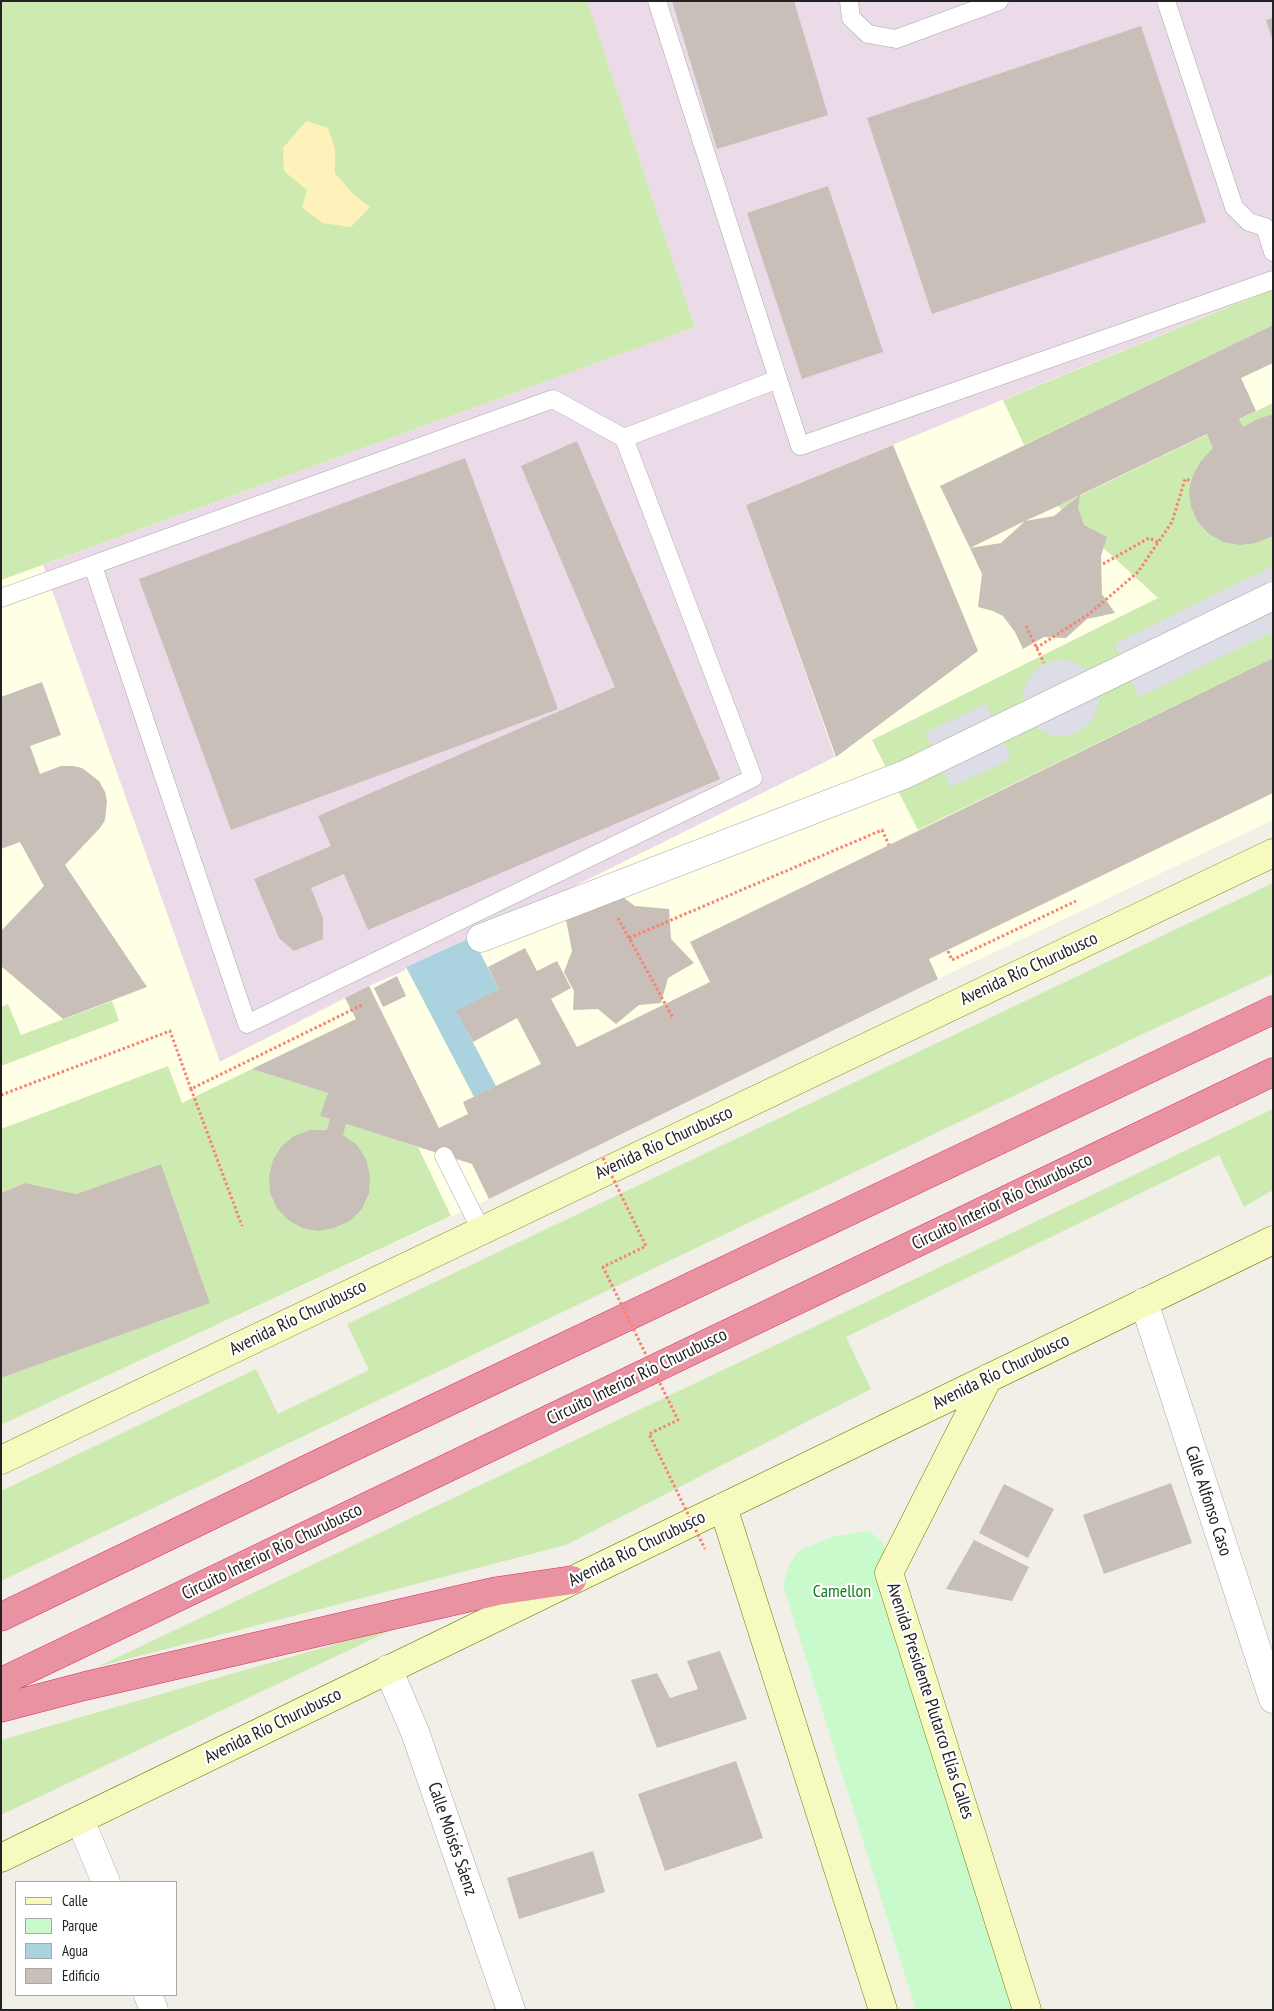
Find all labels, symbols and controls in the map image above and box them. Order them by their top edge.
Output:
street label: Avenida Río Churubusco [957,928,1101,1010]
street label: Avenida Río Churubusco [592,1102,736,1184]
street label: Circuito Interior Río Churubusco [908,1149,1096,1255]
street label: Avenida Río Churubusco [226,1276,370,1360]
street label: Circuito Interior Río Churubusco [543,1324,731,1430]
street label: Avenida Río Churubusco [929,1330,1073,1414]
street label: Calle Alfonso Caso [1180,1443,1236,1559]
street label: Circuito Interior Río Churubusco [178,1499,366,1605]
street label: Avenida Río Churubusco [565,1507,709,1591]
street label: Avenida Presidente Plutarco Elías Calles [882,1580,978,1822]
park label: Camellon [813,1581,871,1603]
street label: Avenida Río Churubusco [201,1684,345,1768]
street label: Calle Moisés Sáenz [423,1780,481,1898]
legend [15,1881,178,1996]
text: Calle [62,1891,88,1910]
text: Parque [62,1916,98,1935]
text: Agua [62,1941,88,1960]
text: Edificio [62,1966,100,1985]

